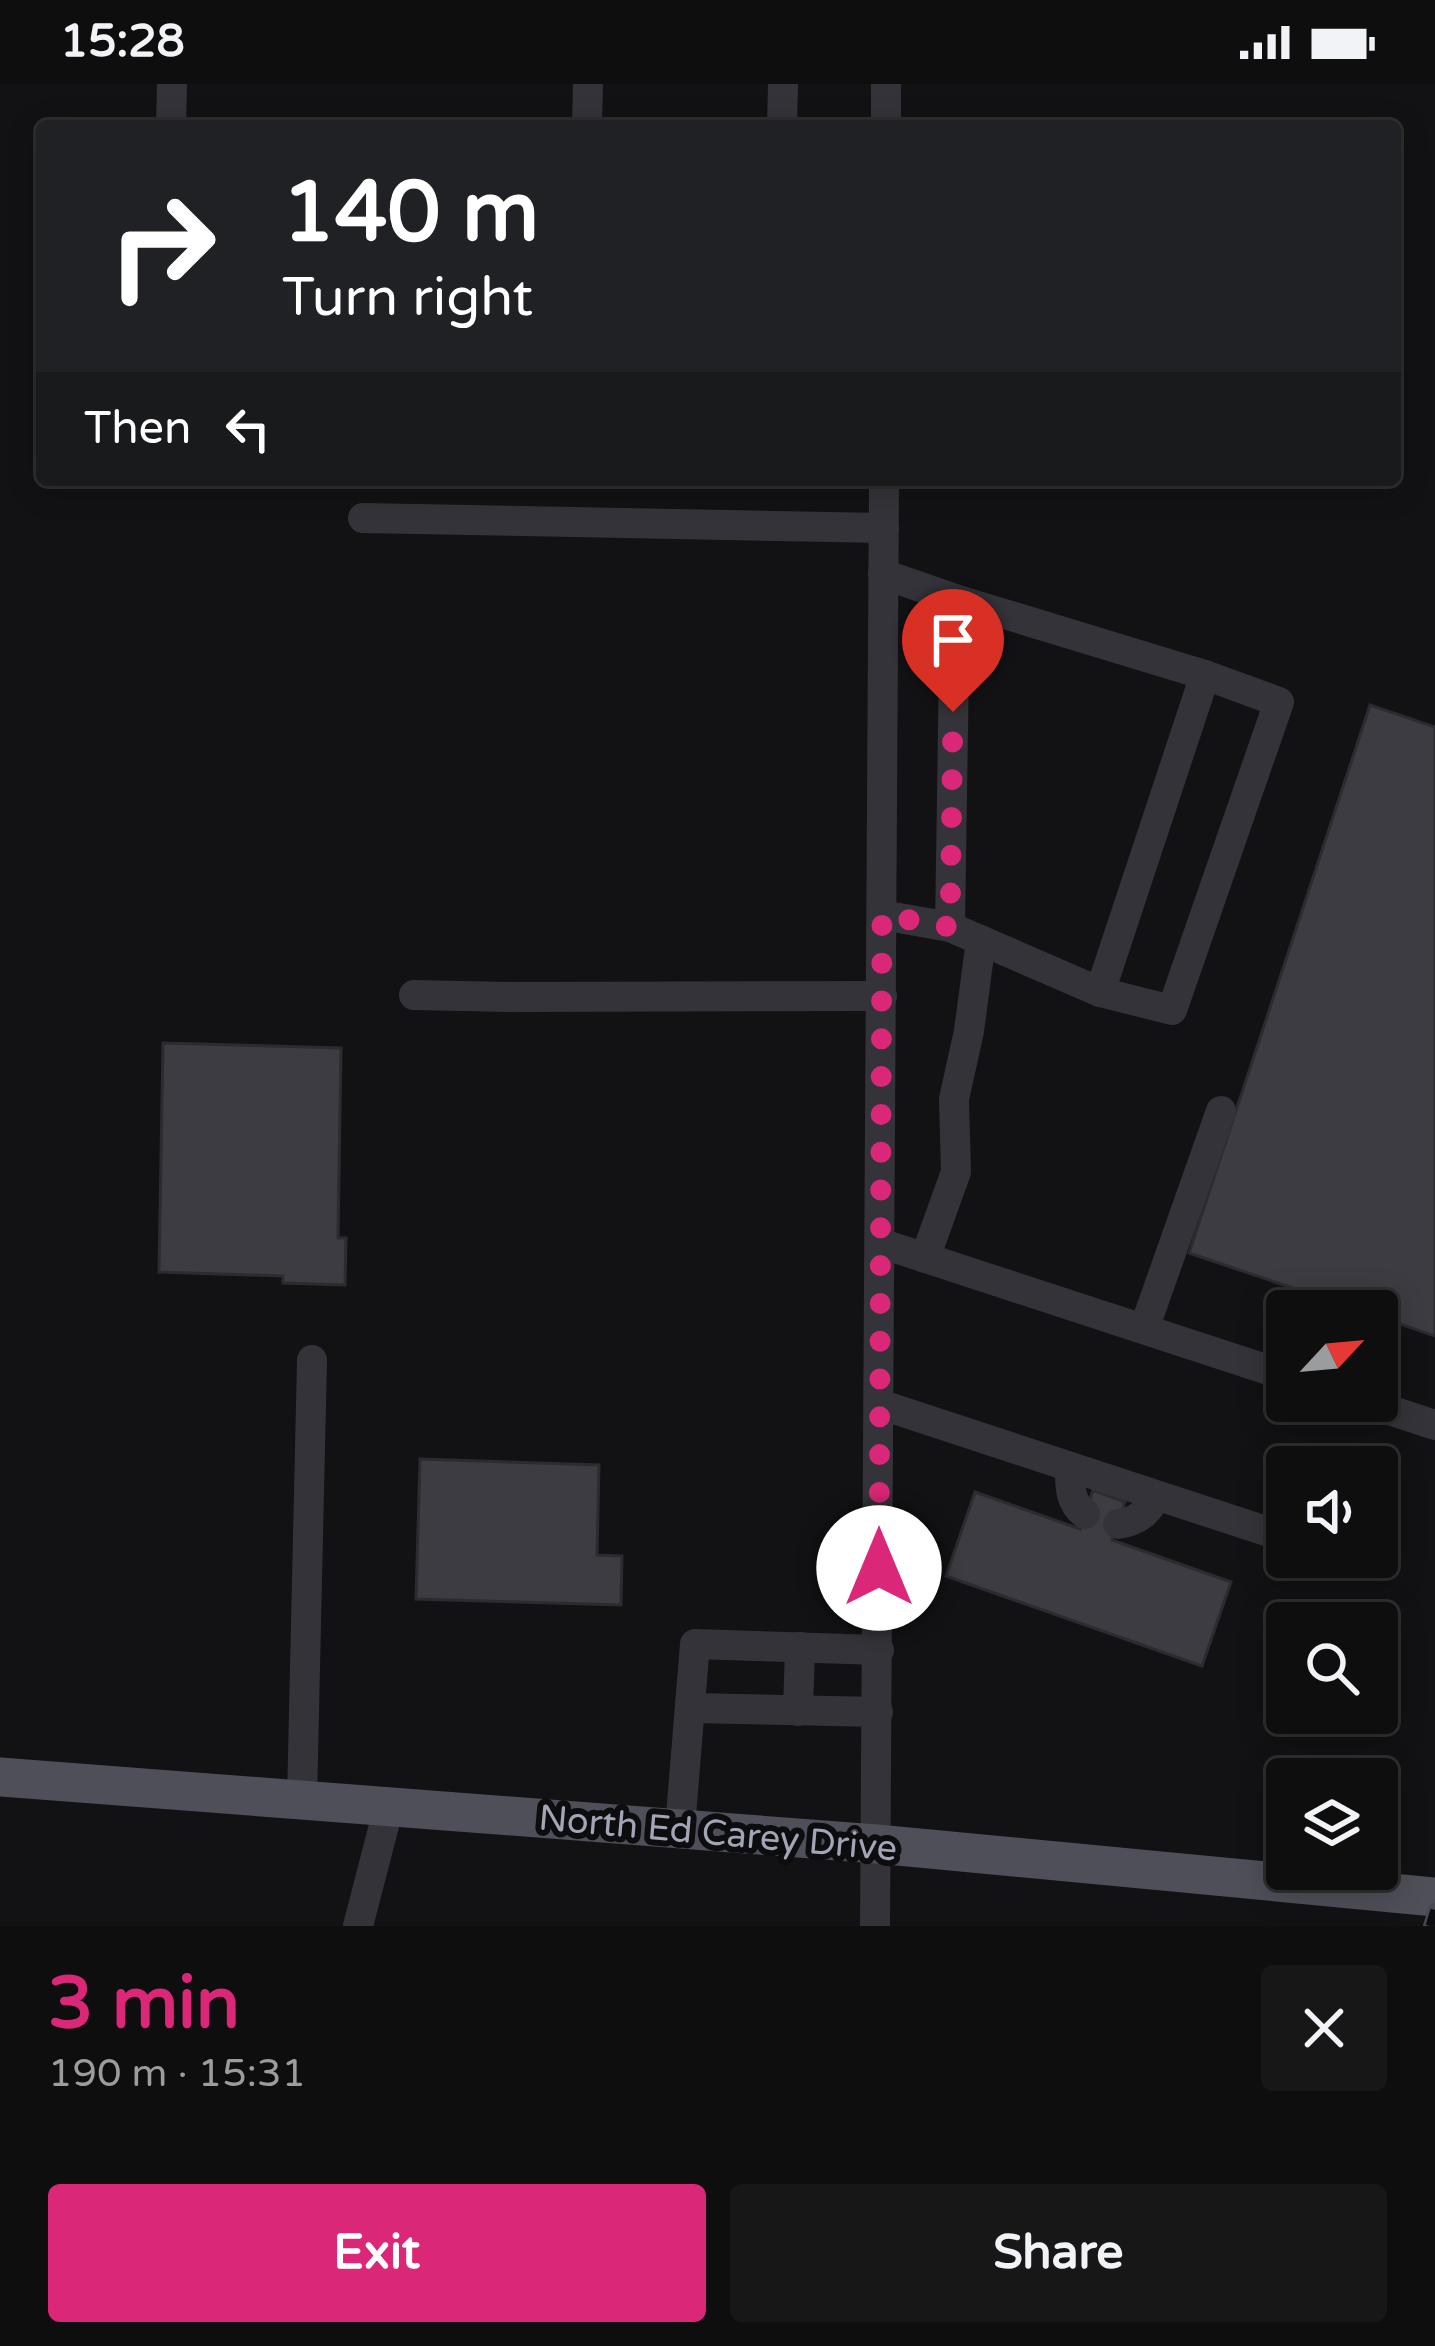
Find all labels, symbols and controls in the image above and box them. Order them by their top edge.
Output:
text: 15:28 [60,15,185,69]
text: 140 m [282,163,539,264]
icon: right [84,168,240,324]
text: Turn right [282,265,533,330]
icon: left [215,396,281,462]
text: Then [84,402,191,456]
pin [902,589,1004,712]
icon: arrive [920,607,986,673]
north arrow [1266,1290,1398,1422]
map controls [1266,1290,1398,1890]
button: sound [1266,1446,1398,1578]
position arrow [816,1505,942,1631]
button: search [1266,1602,1398,1734]
button: layers [1266,1758,1398,1890]
street label: North Ed Carey Drive [537,1796,899,1871]
text: 3 min [48,1961,240,2048]
button: close [1261,1965,1387,2091]
text: 190 m · 15:31 [48,2050,306,2097]
button: Exit [48,2184,706,2322]
button: Share [730,2184,1387,2322]

